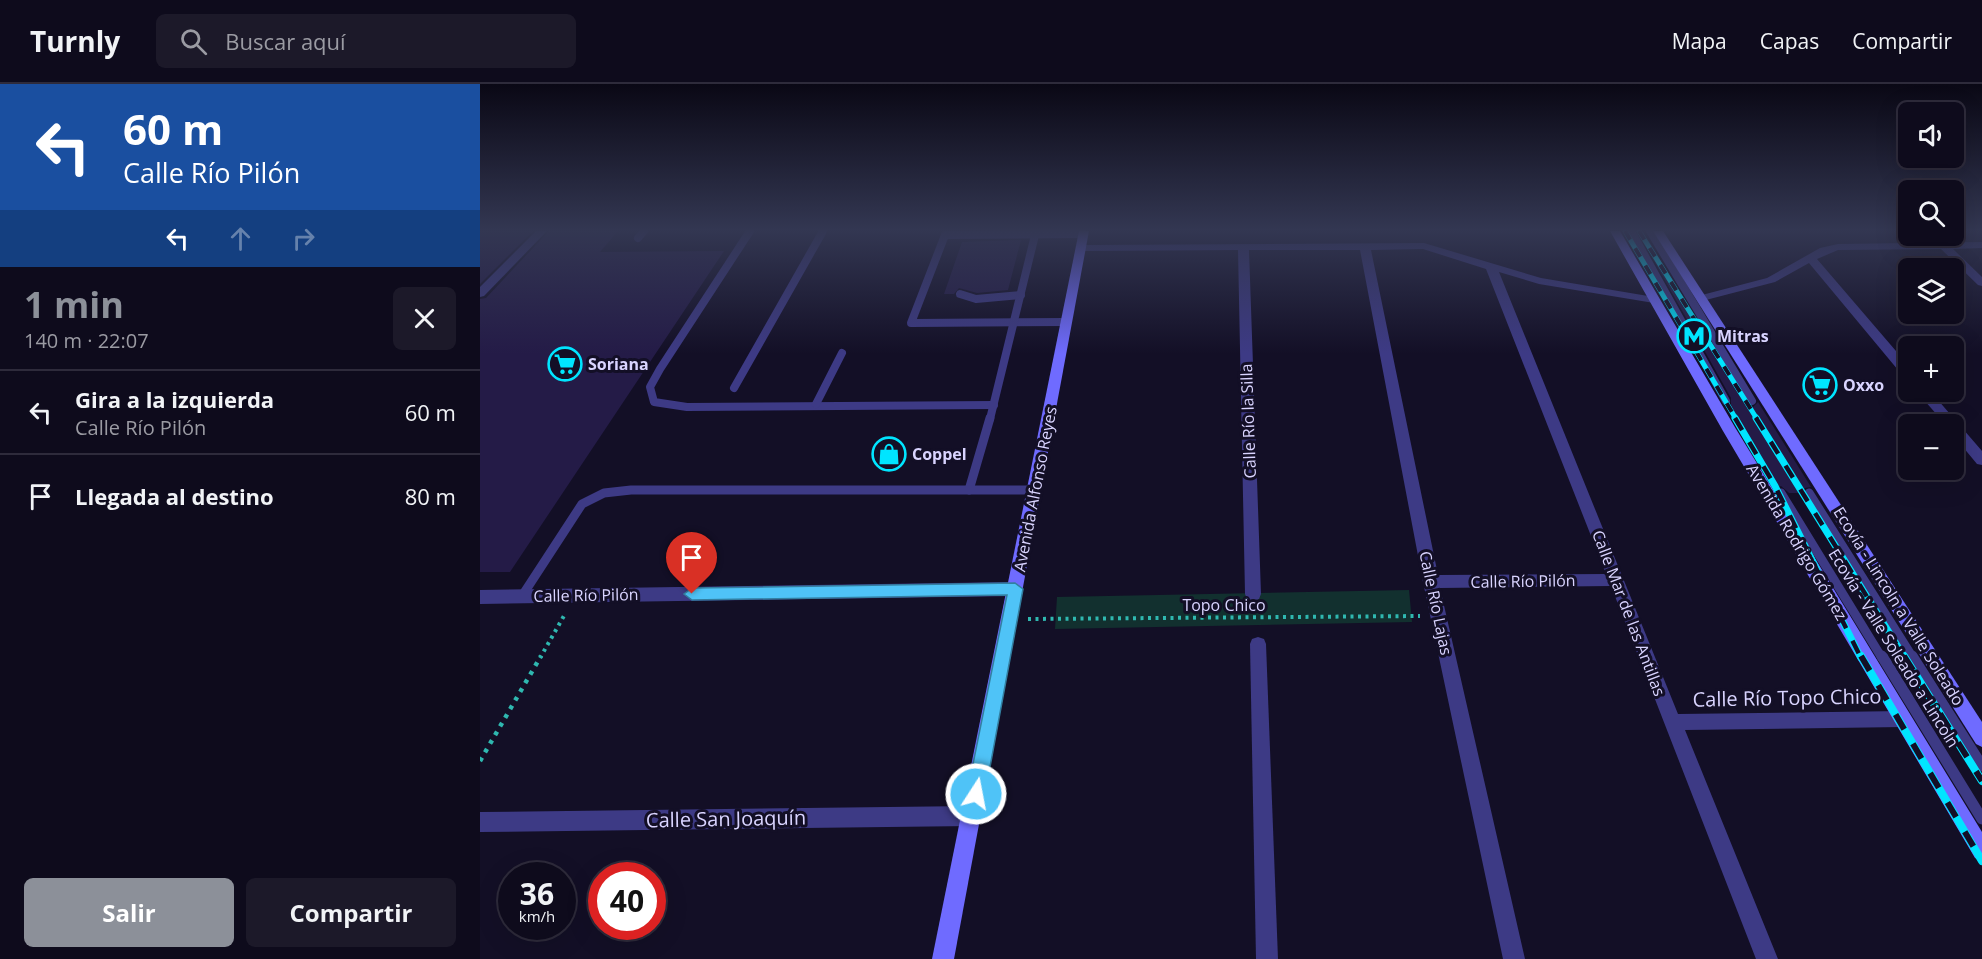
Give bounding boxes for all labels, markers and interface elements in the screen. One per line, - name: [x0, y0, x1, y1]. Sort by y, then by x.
- search box: [156, 14, 576, 68]
- text: Turnly: [30, 22, 120, 60]
- icon: search: [177, 25, 210, 58]
- text: Buscar aquí: [225, 26, 346, 56]
- text: Mapa: [1672, 27, 1727, 55]
- text: Capas: [1760, 27, 1819, 55]
- text: Compartir: [1852, 27, 1952, 55]
- text: 60 m: [123, 100, 223, 157]
- map controls: [1898, 102, 1964, 480]
- button: sound: [1898, 102, 1964, 168]
- icon: left: [24, 108, 102, 186]
- text: Calle Río Pilón: [123, 154, 300, 191]
- button: search: [1898, 180, 1964, 246]
- icon: left: [161, 222, 194, 255]
- icon: ahead: [224, 222, 257, 255]
- icon: right: [287, 222, 320, 255]
- button: layers: [1898, 258, 1964, 324]
- text: 1 min: [24, 280, 124, 329]
- button: close: [393, 287, 456, 350]
- metro station icon: Mitras: [1676, 318, 1712, 354]
- place label: Mitras: [1717, 325, 1769, 347]
- text: 140 m · 22:07: [24, 327, 149, 354]
- button: +: [1898, 336, 1964, 402]
- supermarket icon: Soriana: [547, 346, 583, 382]
- place label: Soriana: [588, 353, 649, 375]
- street label: Calle Río la Silla: [1235, 363, 1261, 479]
- supermarket icon: Oxxo: [1802, 367, 1838, 403]
- place label: Oxxo: [1843, 374, 1884, 396]
- text: Gira a la izquierda: [75, 384, 274, 414]
- icon: left: [24, 396, 57, 429]
- text: 60 m: [405, 397, 456, 427]
- street label: Avenida Alfonso Reyes: [1008, 405, 1062, 573]
- text: Calle Río Pilón: [75, 414, 206, 441]
- button: −: [1898, 414, 1964, 480]
- shop icon: Coppel: [871, 436, 907, 472]
- place label: Coppel: [912, 443, 967, 465]
- street label: Avenida Rodrigo Gómez: [1742, 460, 1852, 624]
- icon: arrive: [24, 480, 57, 513]
- text: Llegada al destino: [75, 481, 274, 511]
- text: 80 m: [405, 481, 456, 511]
- street label: Ecovía - Lincoln a Valle Soleado: [1829, 502, 1969, 710]
- street label: Calle Mar de las Antillas: [1587, 527, 1671, 699]
- pin: [666, 532, 717, 594]
- icon: arrive: [675, 541, 708, 574]
- street label: Ecovía - Valle Soleado a Lincoln: [1824, 544, 1964, 752]
- street label: Calle Río Lajas: [1414, 549, 1458, 657]
- street label: Calle Río Pilón: [1470, 569, 1576, 593]
- street label: Calle Río Pilón: [533, 583, 639, 607]
- street label: Topo Chico: [1182, 594, 1266, 616]
- street label: Calle Río Topo Chico: [1692, 682, 1882, 713]
- position arrow: [944, 762, 1008, 826]
- street label: Calle San Joaquín: [646, 804, 806, 833]
- speed limit sign: 40: [588, 862, 666, 940]
- text: 36: [520, 873, 554, 914]
- button: Salir: [24, 878, 234, 947]
- button: Compartir: [246, 878, 456, 947]
- text: km/h: [519, 906, 555, 926]

